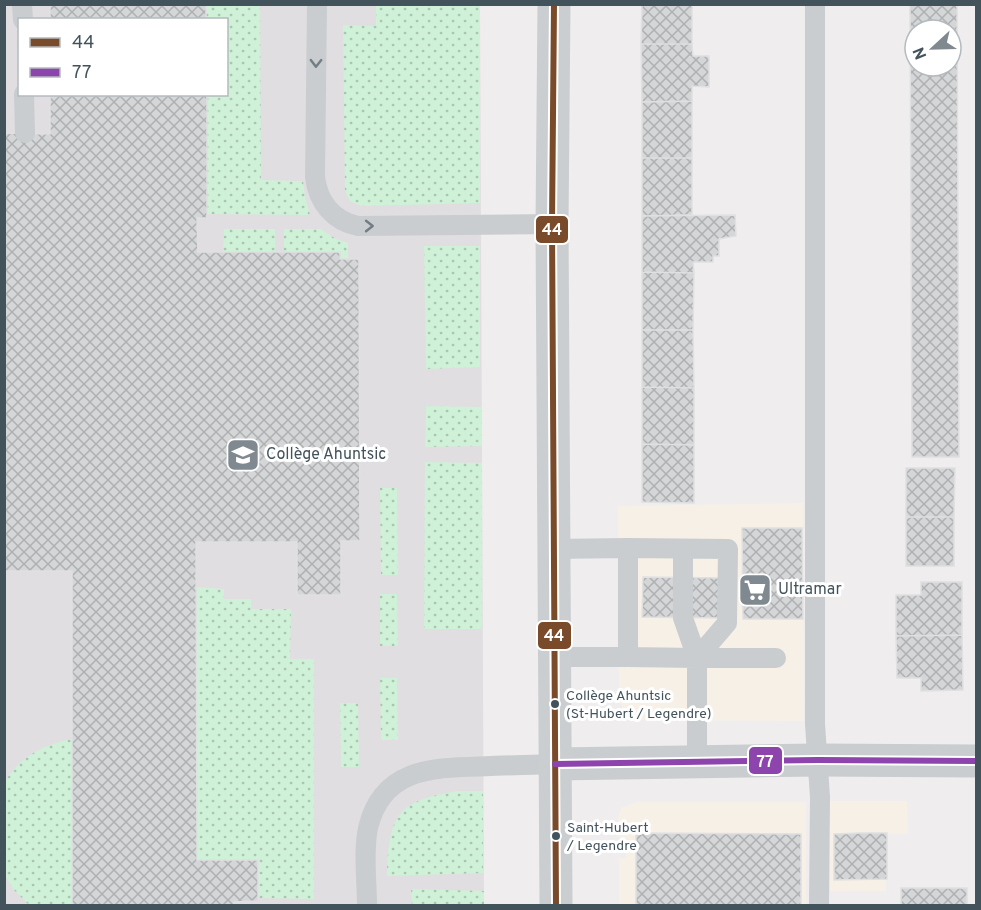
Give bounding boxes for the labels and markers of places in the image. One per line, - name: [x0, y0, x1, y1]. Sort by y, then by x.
- school or university icon: Collège Ahuntsic: [225, 437, 261, 473]
- place label: Collège Ahuntsic: [266, 445, 386, 465]
- supermarket icon: Ultramar: [737, 572, 773, 608]
- place label: Ultramar: [778, 580, 842, 600]
- place label: Collège Ahuntsic (St-Hubert / Legendre): [566, 688, 711, 723]
- marker: Collège Ahuntsic (St-Hubert / Legendre): [549, 698, 561, 710]
- place label: Saint-Hubert / Legendre: [566, 820, 648, 855]
- marker: Saint-Hubert / Legendre: [550, 830, 562, 842]

